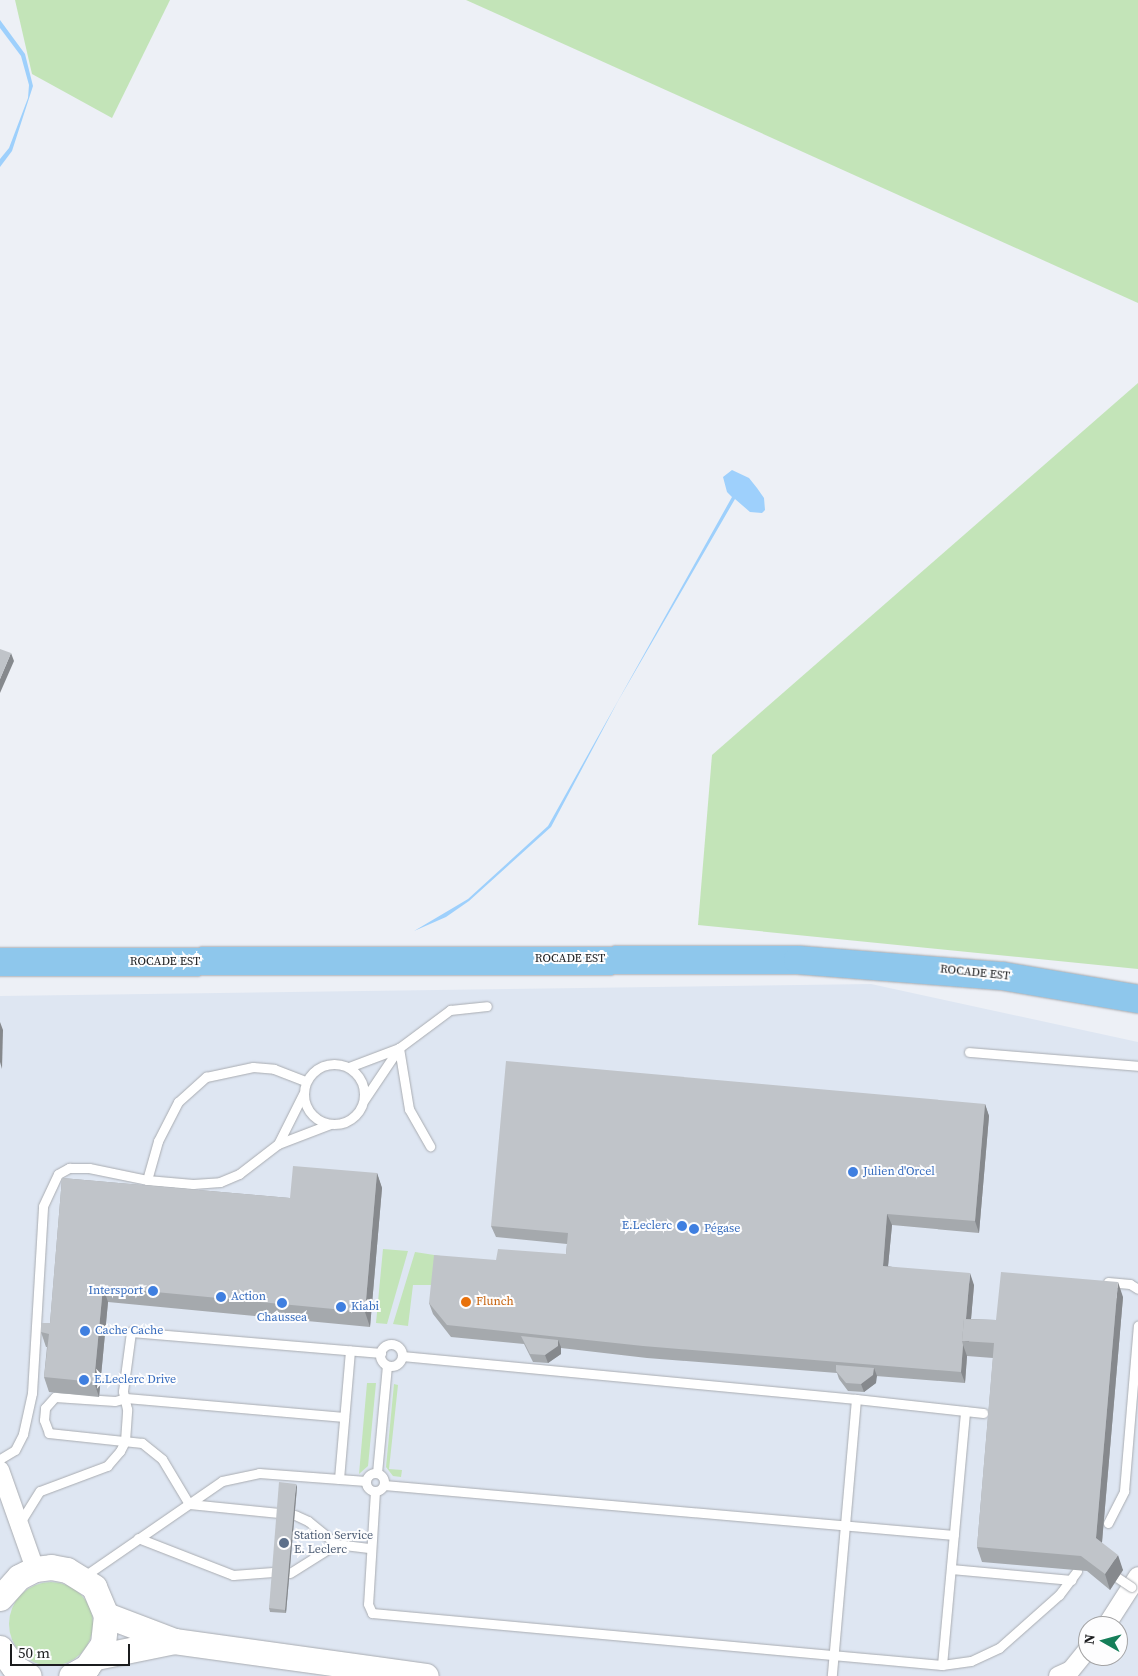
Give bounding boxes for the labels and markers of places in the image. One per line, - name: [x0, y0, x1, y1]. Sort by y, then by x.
- place label: Julien d'Orcel: [863, 1165, 935, 1179]
- marker: Julien d'Orcel: [847, 1166, 859, 1178]
- place label: E.Leclerc: [622, 1219, 672, 1233]
- marker: E.Leclerc: [676, 1220, 688, 1232]
- place label: Pégase: [704, 1222, 740, 1236]
- marker: Pégase: [688, 1223, 700, 1235]
- place label: Intersport: [88, 1284, 143, 1298]
- marker: Intersport: [147, 1285, 159, 1297]
- place label: Action: [231, 1290, 266, 1304]
- marker: Action: [215, 1291, 227, 1303]
- place label: Flunch: [476, 1295, 514, 1309]
- marker: Flunch: [460, 1296, 472, 1308]
- marker: Chaussea: [276, 1297, 288, 1309]
- place label: Kiabi: [351, 1300, 379, 1314]
- marker: Kiabi: [335, 1301, 347, 1313]
- place label: Chaussea: [257, 1311, 307, 1325]
- place label: Cache Cache: [95, 1324, 163, 1338]
- marker: Cache Cache: [79, 1325, 91, 1337]
- place label: E.Leclerc Drive: [94, 1373, 176, 1387]
- marker: E.Leclerc Drive: [78, 1374, 90, 1386]
- place label: Station Service E. Leclerc: [294, 1529, 373, 1557]
- marker: Station Service E. Leclerc: [278, 1537, 290, 1549]

